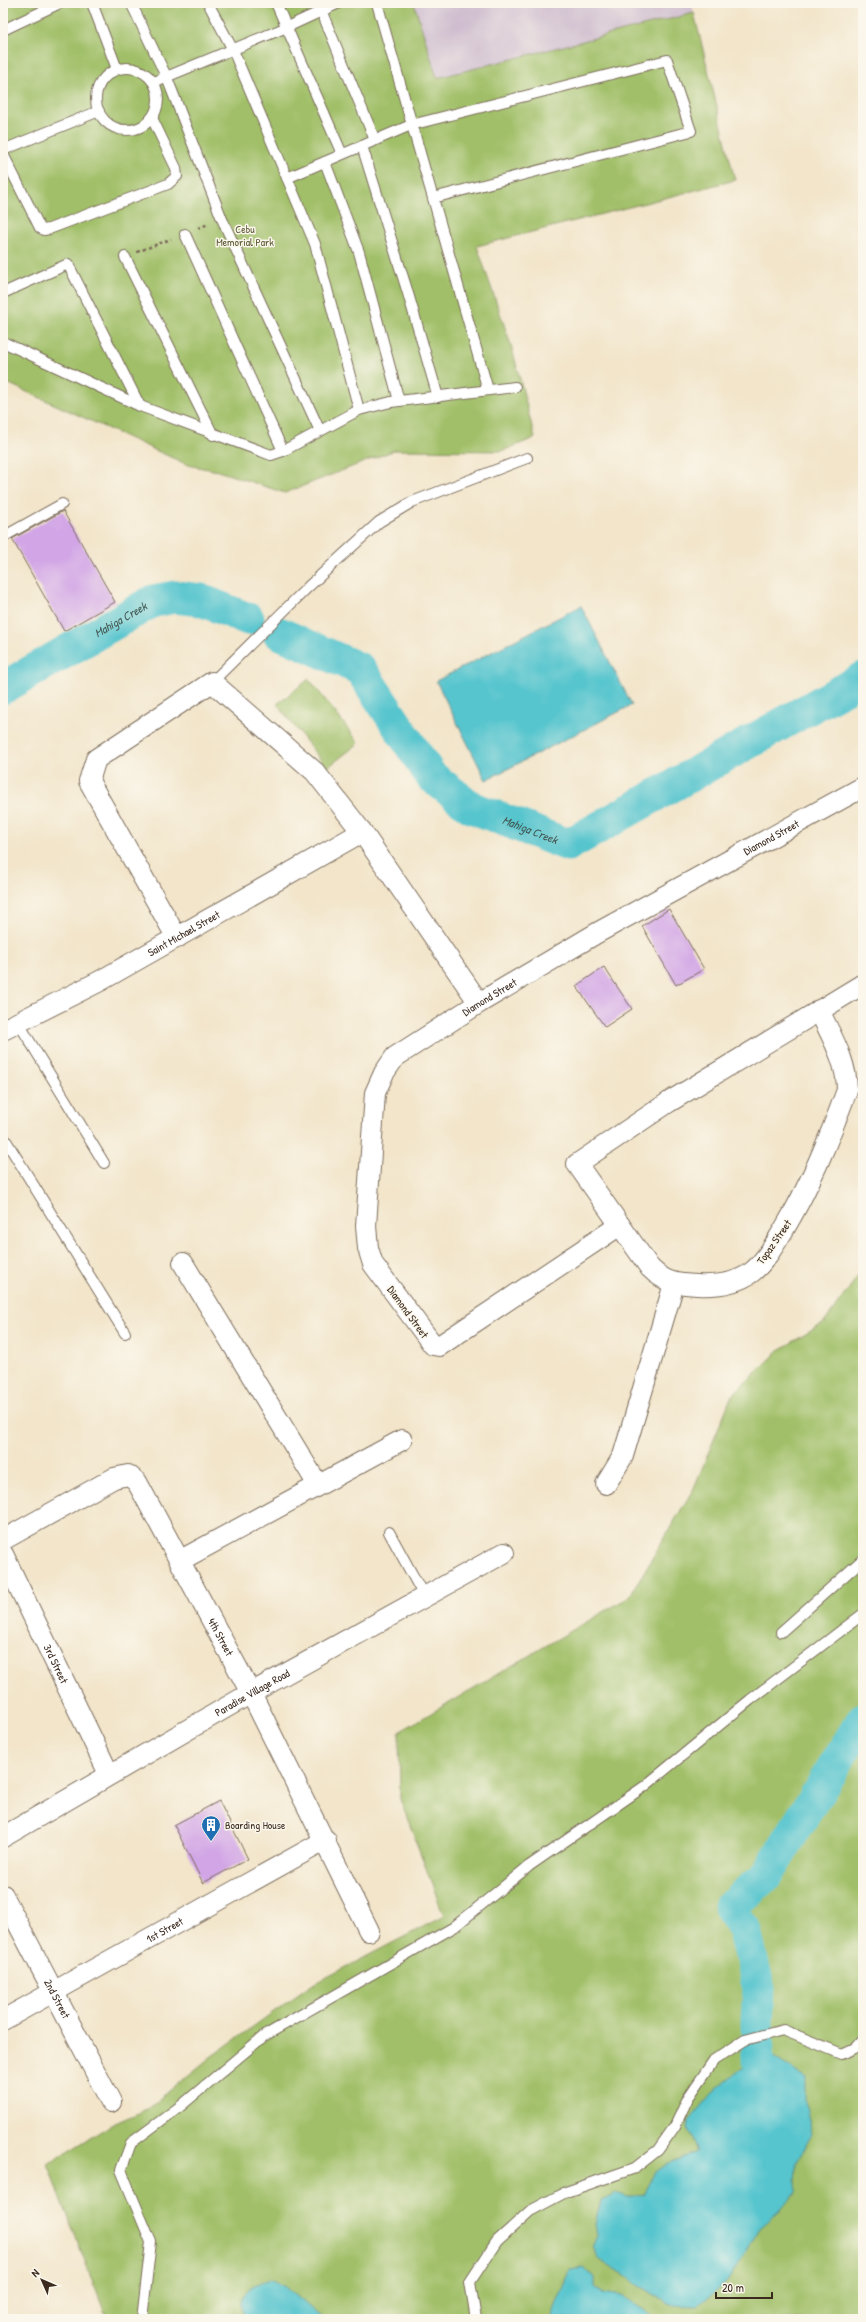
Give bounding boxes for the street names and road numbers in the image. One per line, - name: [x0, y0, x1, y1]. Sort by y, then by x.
- street label: Diamond Street: [741, 816, 802, 858]
- street label: Saint Michael Street: [145, 907, 223, 959]
- street label: Diamond Street: [459, 975, 520, 1019]
- street label: Topaz Street: [754, 1217, 795, 1267]
- street label: Diamond Street: [384, 1283, 432, 1341]
- street label: 4th Street: [205, 1616, 237, 1658]
- street label: 3rd Street: [41, 1642, 71, 1686]
- street label: Paradise Village Road: [212, 1666, 293, 1719]
- street label: 1st Street: [144, 1914, 186, 1946]
- street label: 2nd Street: [41, 1977, 73, 2021]

